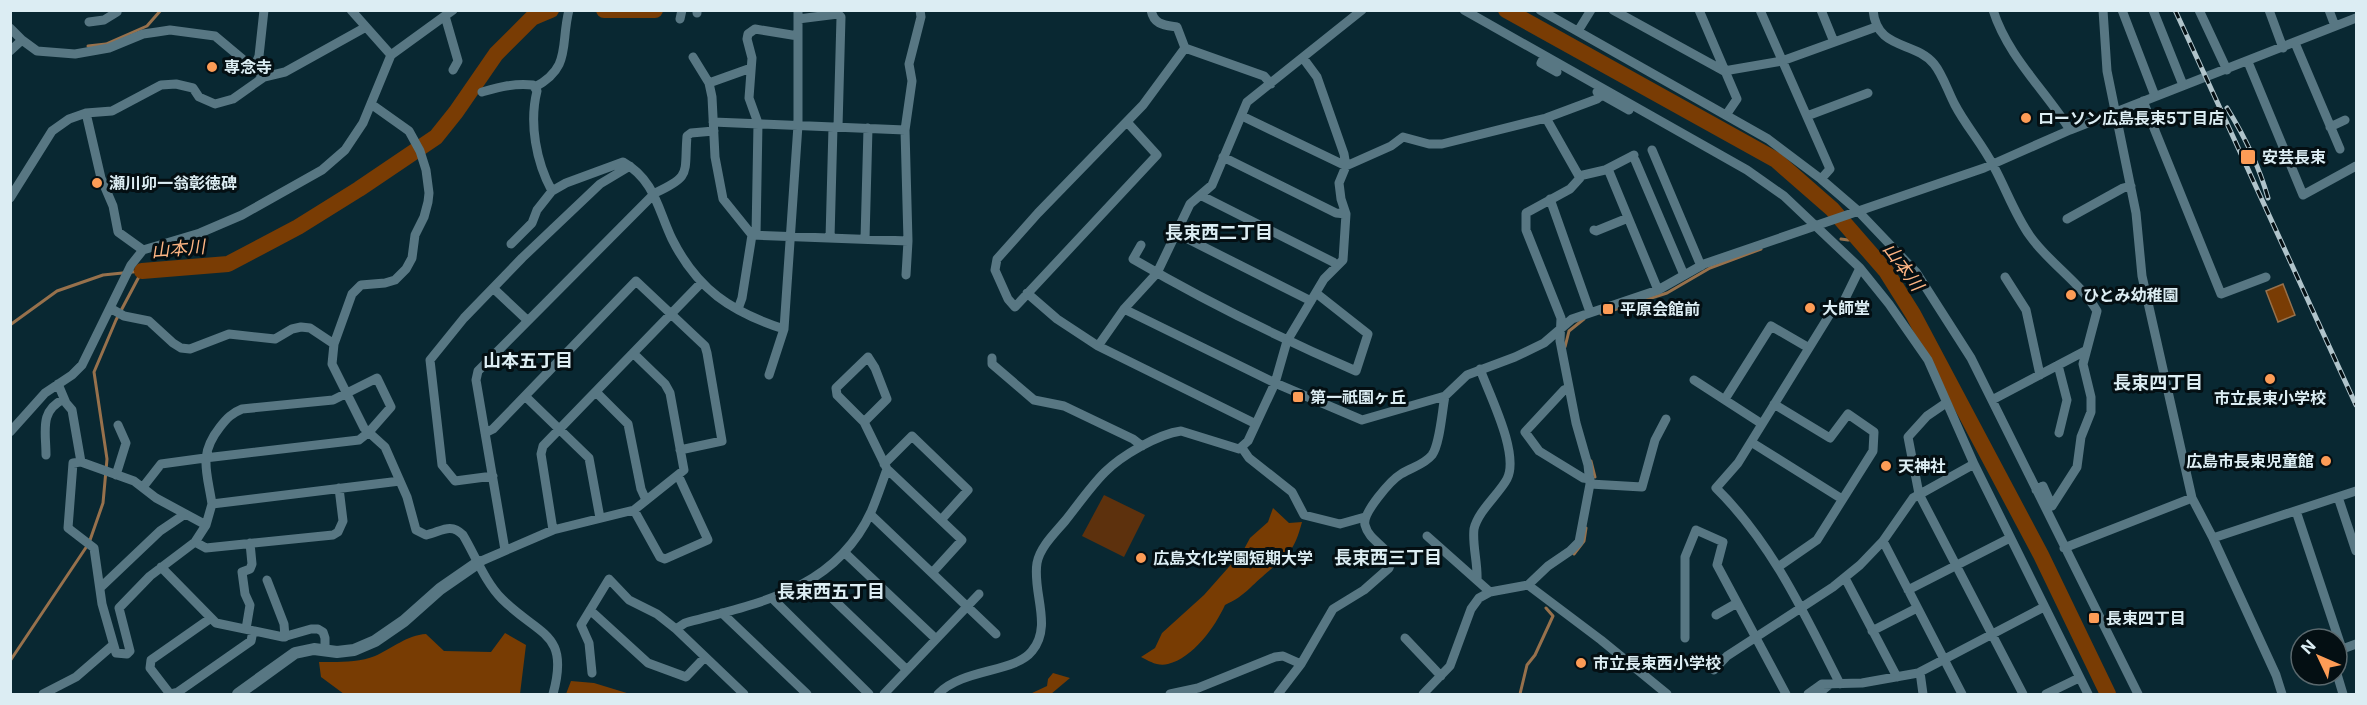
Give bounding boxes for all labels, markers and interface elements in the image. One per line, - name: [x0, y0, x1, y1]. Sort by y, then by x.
- place label: 専念寺: [224, 57, 272, 77]
- marker: 専念寺: [205, 60, 219, 74]
- place label: ローソン広島長束5丁目店: [2038, 108, 2224, 128]
- marker: ローソン広島長束5丁目店: [2019, 111, 2033, 125]
- place label: 安芸長束: [2262, 147, 2326, 167]
- marker: 安芸長束: [2239, 148, 2257, 166]
- place label: 瀬川卯一翁彰徳碑: [109, 173, 237, 193]
- marker: 瀬川卯一翁彰徳碑: [90, 176, 104, 190]
- district label: 長束西二丁目: [1165, 222, 1273, 243]
- water label: 山本川: [150, 236, 208, 261]
- water label: 山本川: [1879, 239, 1929, 296]
- place label: ひとみ幼稚園: [2083, 285, 2179, 305]
- marker: ひとみ幼稚園: [2064, 288, 2078, 302]
- place label: 大師堂: [1822, 298, 1870, 318]
- place label: 平原会館前: [1620, 299, 1700, 319]
- marker: 大師堂: [1803, 301, 1817, 315]
- marker: 平原会館前: [1601, 302, 1615, 316]
- district label: 山本五丁目: [483, 350, 573, 371]
- district label: 長束四丁目: [2113, 372, 2203, 393]
- marker: 市立長束小学校: [2263, 372, 2277, 386]
- place label: 第一祇園ヶ丘: [1310, 387, 1406, 407]
- place label: 市立長束小学校: [2214, 388, 2326, 408]
- marker: 第一祇園ヶ丘: [1291, 390, 1305, 404]
- place label: 広島市長束児童館: [2186, 451, 2314, 471]
- marker: 広島市長束児童館: [2319, 454, 2333, 468]
- place label: 天神社: [1898, 456, 1946, 476]
- marker: 天神社: [1879, 459, 1893, 473]
- district label: 長束西三丁目: [1334, 547, 1442, 568]
- place label: 広島文化学園短期大学: [1153, 548, 1313, 568]
- marker: 広島文化学園短期大学: [1134, 551, 1148, 565]
- district label: 長束西五丁目: [777, 581, 885, 602]
- place label: 長束四丁目: [2106, 608, 2186, 628]
- marker: 長束四丁目: [2087, 611, 2101, 625]
- north arrow: [2289, 627, 2349, 687]
- text: N: [2297, 635, 2320, 658]
- place label: 市立長束西小学校: [1593, 653, 1721, 673]
- marker: 市立長束西小学校: [1574, 656, 1588, 670]

